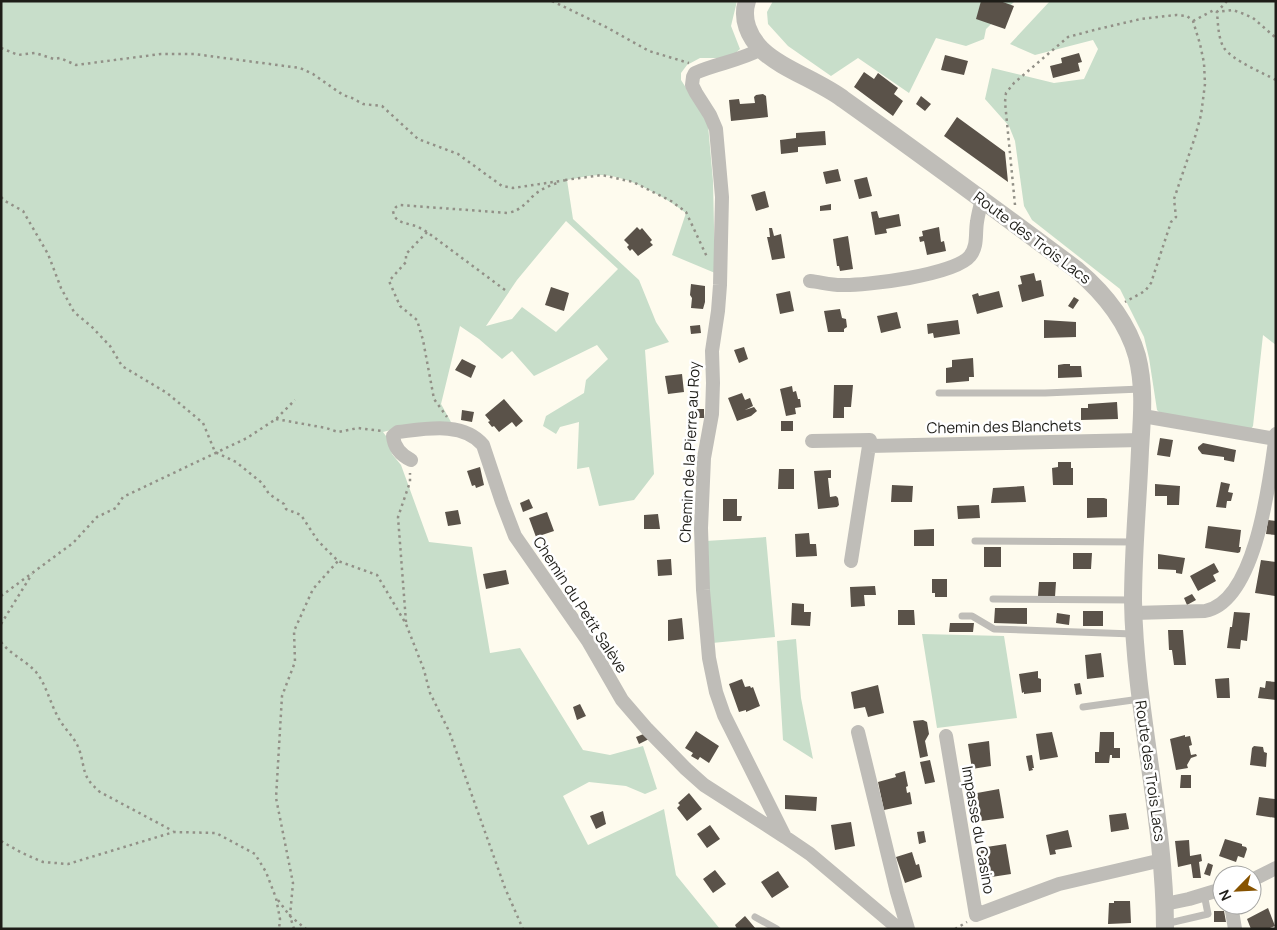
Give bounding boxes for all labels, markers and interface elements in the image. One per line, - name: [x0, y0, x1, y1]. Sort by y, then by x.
- street label: Route des Trois Lacs: [969, 186, 1095, 289]
- street label: Chemin de la Pierre au Roy: [674, 361, 705, 543]
- street label: Chemin des Blanchets: [927, 415, 1082, 438]
- street label: Chemin du Petit Salève: [528, 532, 633, 677]
- street label: Route des Trois Lacs: [1130, 699, 1171, 843]
- street label: Impasse du Casino: [957, 764, 1000, 896]
- north arrow: [1212, 865, 1262, 915]
- text: N: [1214, 887, 1235, 904]

